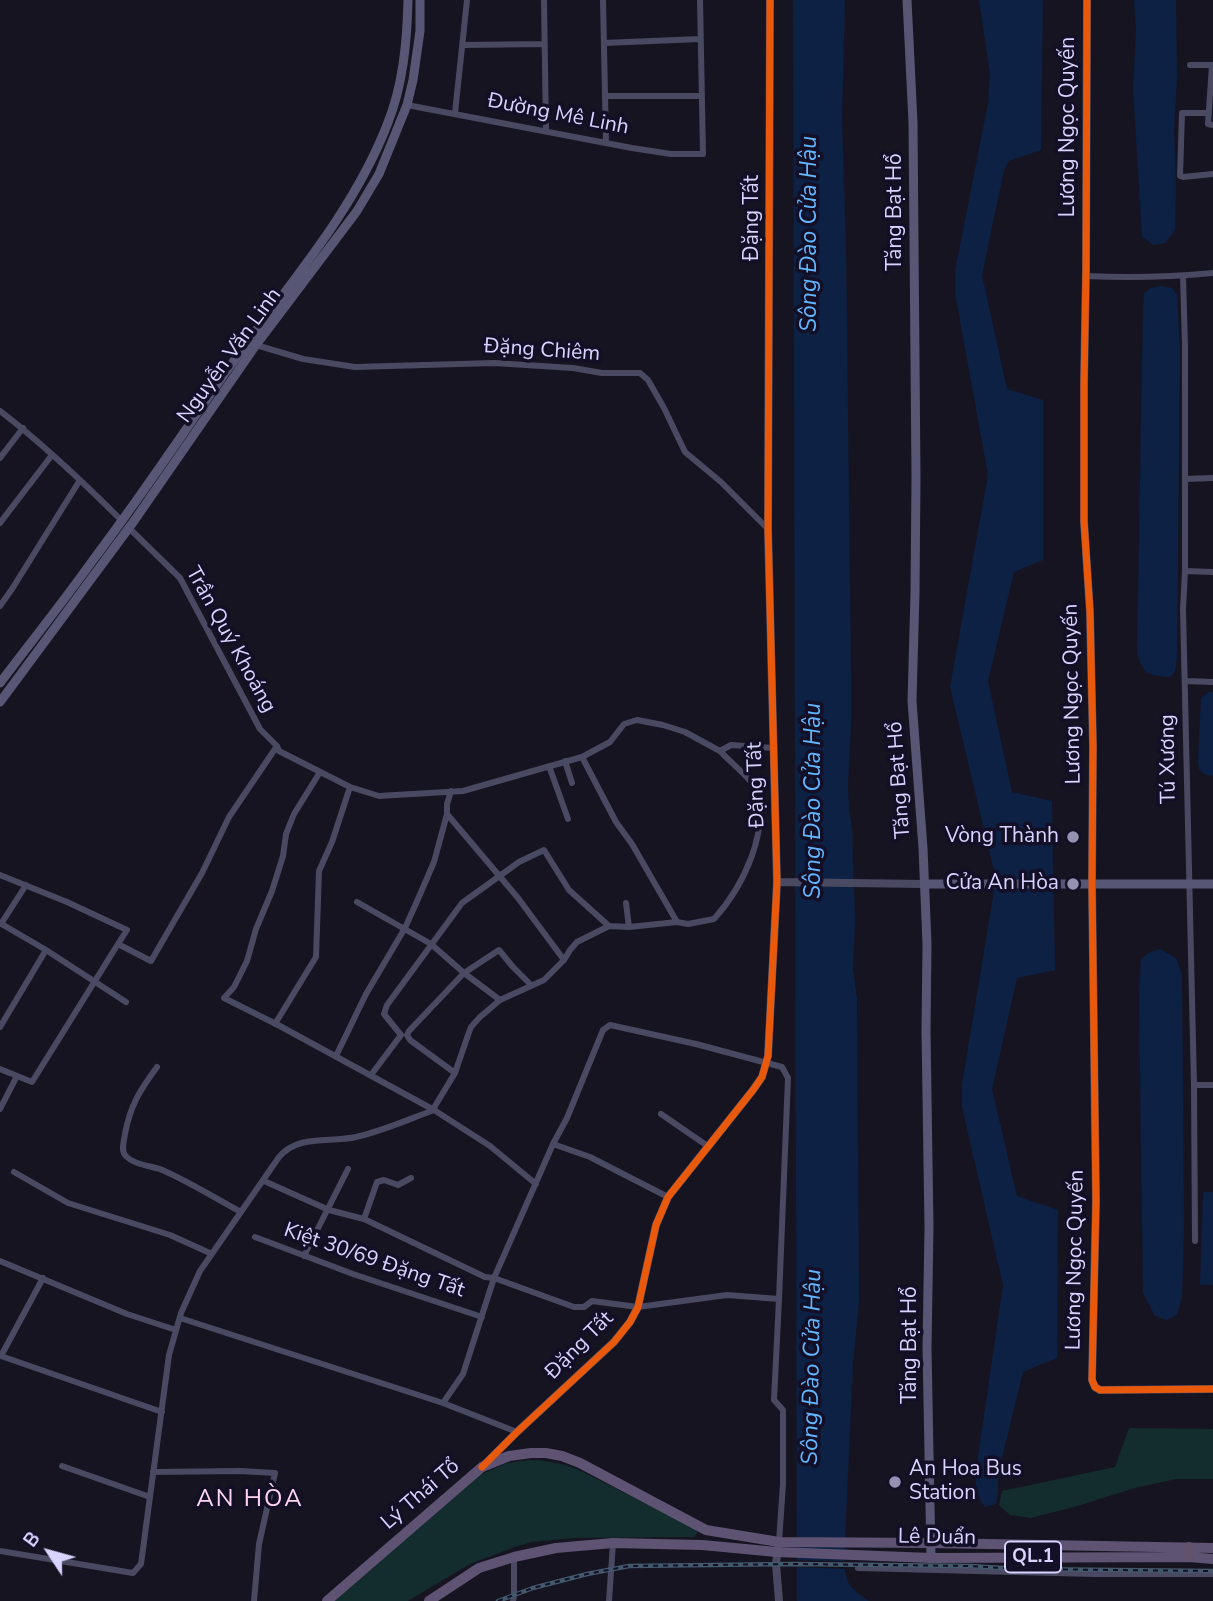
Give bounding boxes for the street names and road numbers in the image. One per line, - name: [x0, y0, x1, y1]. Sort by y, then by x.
- street label: Lương Ngọc Quyến: [1056, 37, 1082, 217]
- street label: Đường Mê Linh: [485, 89, 631, 141]
- street label: Tăng Bạt Hổ: [883, 153, 909, 271]
- street label: Đặng Tất: [740, 175, 766, 261]
- street label: Nguyễn Văn Linh: [173, 284, 287, 428]
- street label: Đặng Chiêm: [483, 334, 601, 368]
- street label: Trần Quý Khoáng: [179, 563, 281, 717]
- street label: Lương Ngọc Quyến: [1059, 604, 1087, 784]
- street label: Tú Xương: [1156, 714, 1182, 804]
- street label: Tăng Bạt Hổ: [883, 721, 917, 839]
- street label: Đặng Tất: [743, 742, 771, 828]
- street label: Lương Ngọc Quyến: [1062, 1170, 1090, 1350]
- street label: Kiệt 30/69 Đặng Tất: [280, 1218, 468, 1304]
- street label: Tăng Bạt Hổ: [898, 1286, 924, 1404]
- street label: Đặng Tất: [541, 1307, 619, 1385]
- street label: Lý Thái Tổ: [377, 1454, 465, 1536]
- street label: Lê Duẩn: [898, 1525, 976, 1551]
- road number: QL.1: [1005, 1541, 1061, 1572]

